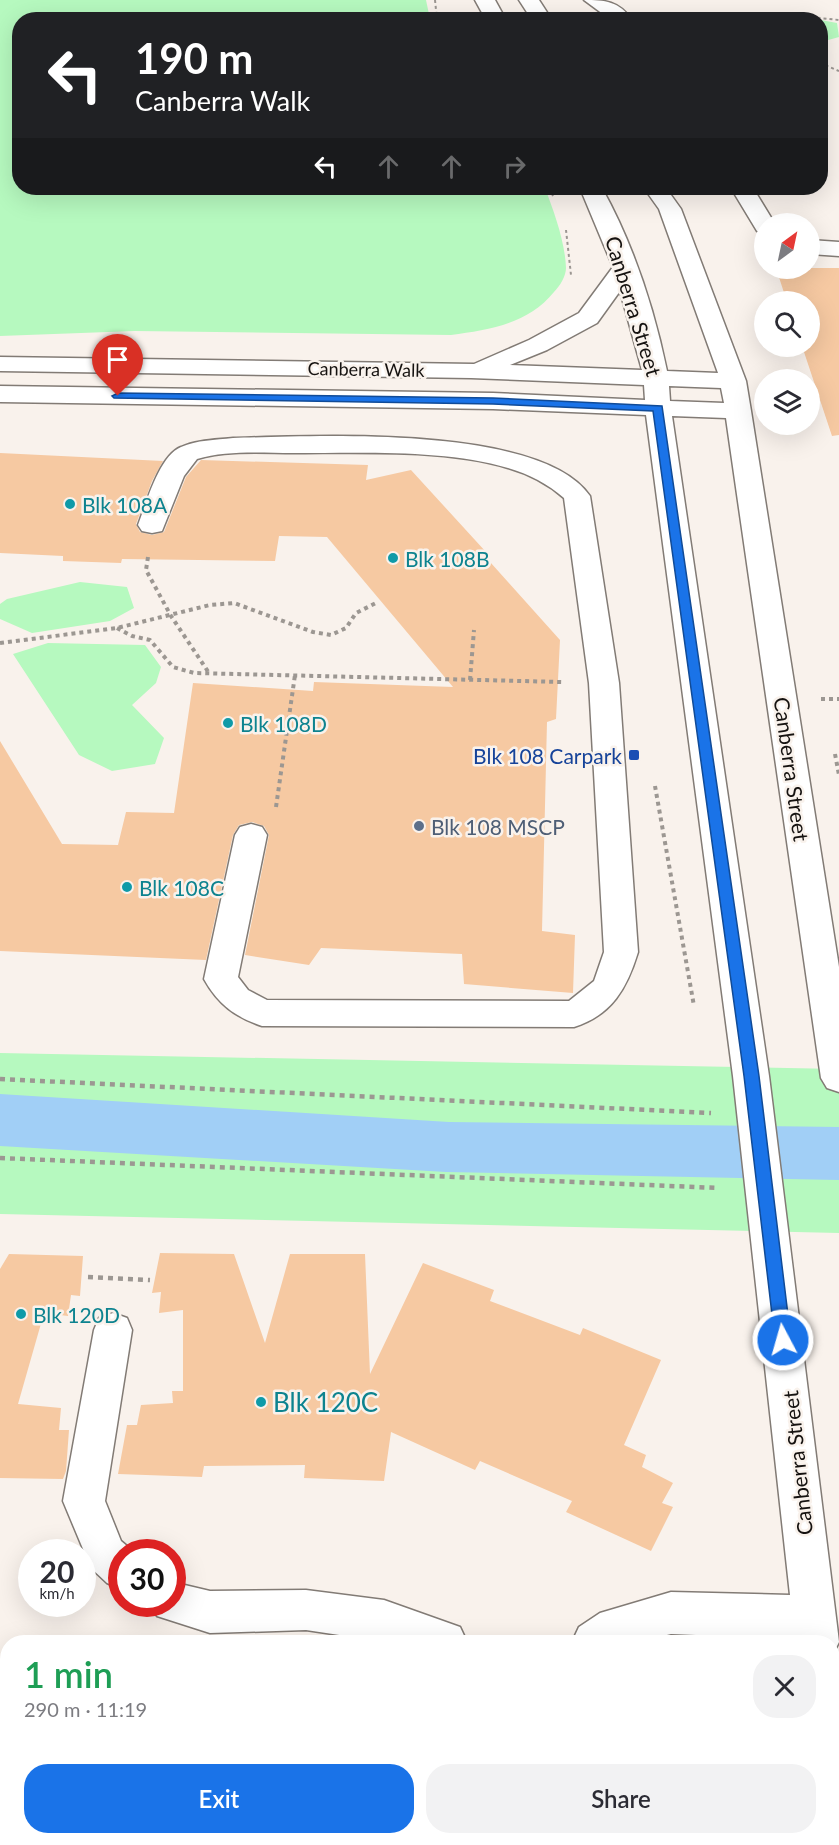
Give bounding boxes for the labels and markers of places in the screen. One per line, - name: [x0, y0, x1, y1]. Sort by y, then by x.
- pin: [92, 334, 143, 396]
- place label: Blk 108A: [82, 492, 168, 517]
- marker: Blk 108A: [63, 497, 77, 511]
- place label: Blk 108B: [405, 546, 489, 571]
- marker: Blk 108B: [386, 551, 400, 565]
- place label: Blk 108D: [240, 711, 327, 736]
- marker: Blk 108D: [221, 716, 235, 730]
- place label: Blk 108 Carpark: [473, 743, 622, 768]
- marker: Blk 108 Carpark: [627, 748, 641, 762]
- place label: Blk 108 MSCP: [431, 814, 565, 839]
- marker: Blk 108 MSCP: [412, 819, 426, 833]
- place label: Blk 108C: [139, 875, 224, 900]
- marker: Blk 108C: [120, 880, 134, 894]
- place label: Blk 120D: [33, 1302, 120, 1327]
- marker: Blk 120D: [14, 1307, 28, 1321]
- place label: Blk 120C: [273, 1386, 378, 1418]
- marker: Blk 120C: [254, 1395, 268, 1409]

